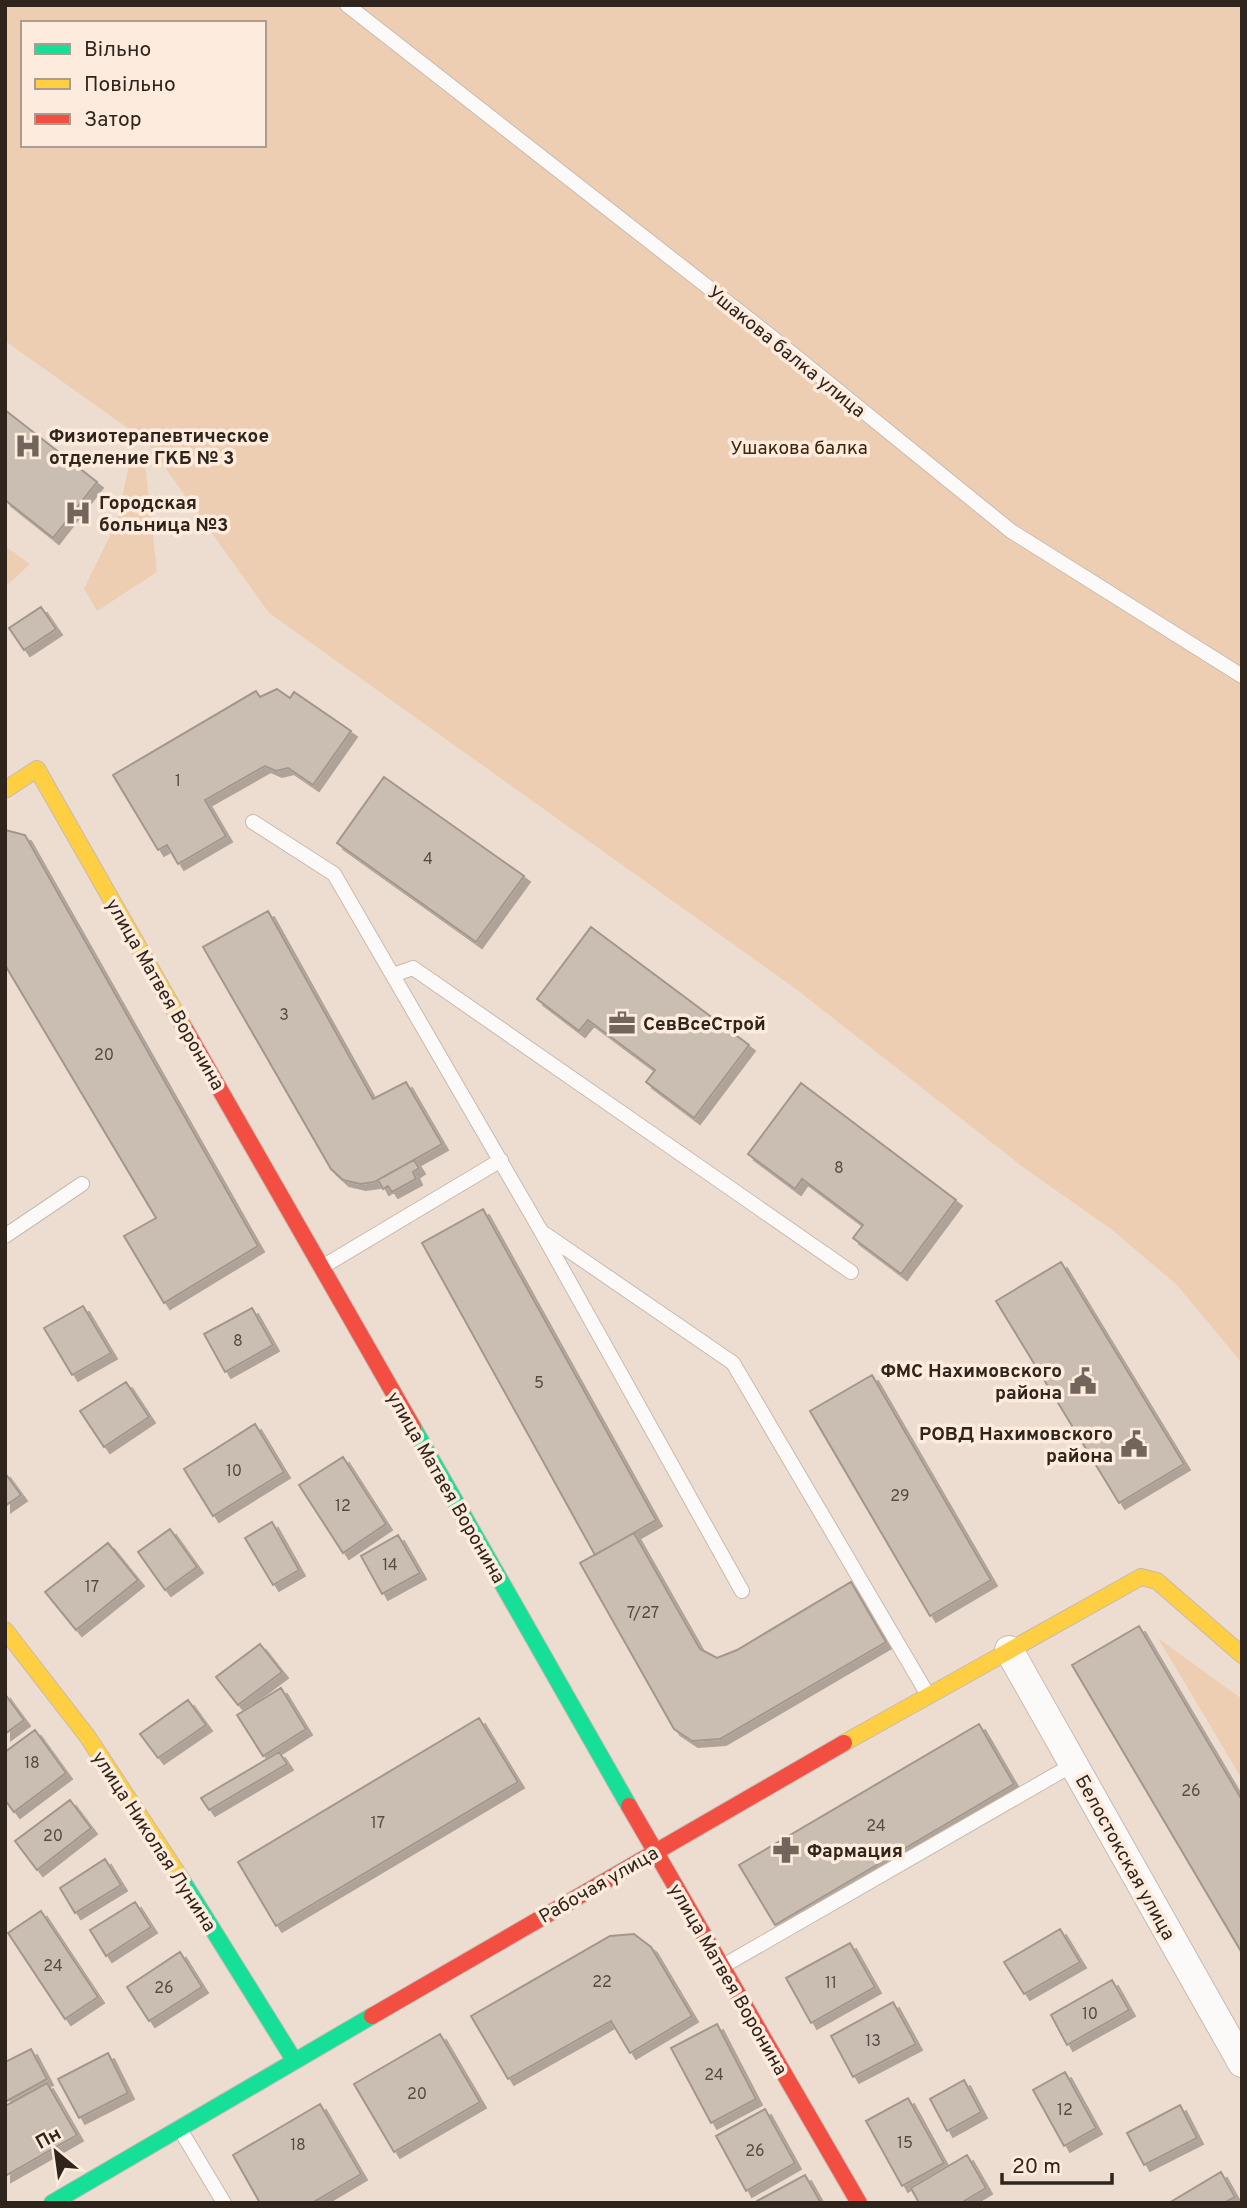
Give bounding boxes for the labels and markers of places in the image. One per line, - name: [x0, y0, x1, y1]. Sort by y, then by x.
- place label: Физиотерапевтическое отделение ГКБ № 3: [49, 425, 269, 471]
- hospital icon: Физиотерапевтическое отделение ГКБ № 3: [13, 431, 43, 461]
- place label: Городская больница №3: [99, 492, 229, 538]
- hospital icon: Городская больница №3: [63, 498, 93, 528]
- office icon: СевВсеСтрой: [607, 1008, 637, 1038]
- place label: СевВсеСтрой: [643, 1013, 766, 1037]
- place label: ФМС Нахимовского района: [881, 1360, 1062, 1406]
- public building icon: ФМС Нахимовского района: [1068, 1366, 1098, 1396]
- place label: РОВД Нахимовского района: [919, 1423, 1113, 1469]
- public building icon: РОВД Нахимовского района: [1119, 1429, 1149, 1459]
- pharmacy icon: Фармация: [771, 1835, 801, 1865]
- place label: Фармация: [807, 1840, 903, 1864]

